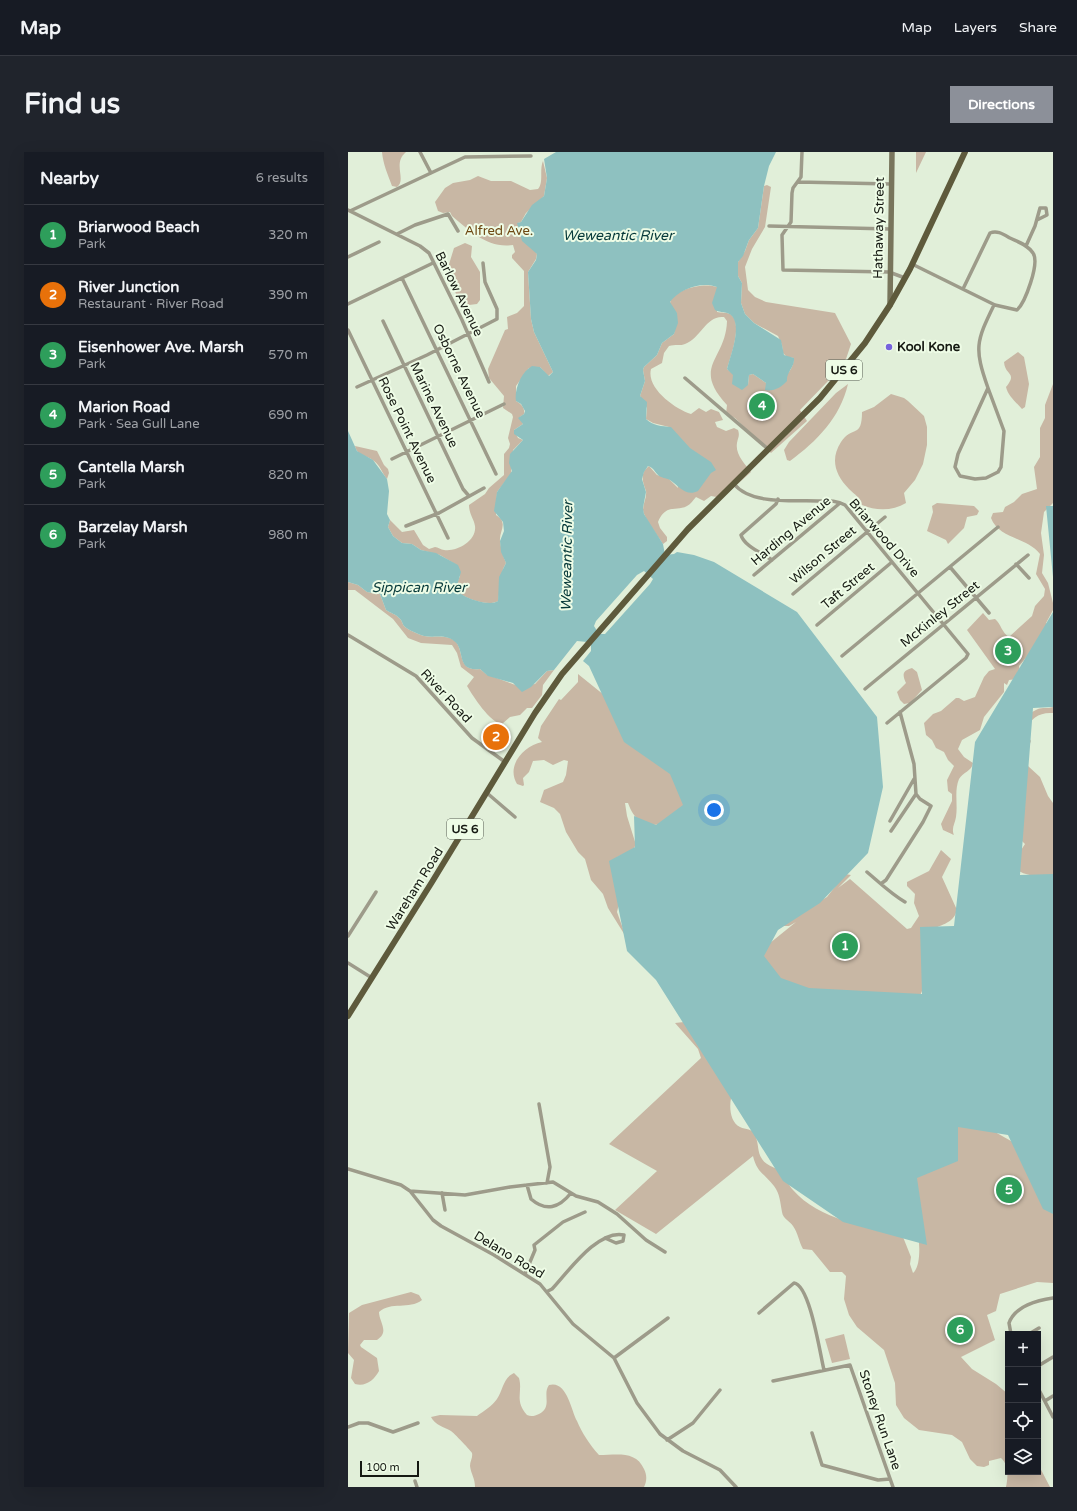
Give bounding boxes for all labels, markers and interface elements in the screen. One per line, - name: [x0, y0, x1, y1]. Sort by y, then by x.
- text: Map: [20, 17, 61, 39]
- text: Map: [902, 19, 932, 36]
- text: Layers: [954, 19, 997, 36]
- text: Share: [1019, 19, 1057, 36]
- button: Directions: [950, 86, 1053, 123]
- text: Find us: [24, 87, 120, 121]
- text: Nearby: [40, 168, 99, 189]
- text: 6 results: [256, 170, 308, 186]
- street label: Hathaway Street: [870, 177, 888, 279]
- text: Briarwood Beach: [78, 218, 200, 236]
- park label: Alfred Ave.: [465, 223, 533, 239]
- text: 1: [49, 227, 57, 243]
- text: 320 m: [268, 227, 308, 243]
- water label: Weweantic River: [563, 227, 675, 244]
- text: Park: [78, 236, 106, 252]
- street label: Barlow Avenue: [432, 249, 486, 339]
- text: River Junction: [78, 278, 179, 296]
- text: 2: [49, 287, 57, 303]
- text: 390 m: [268, 287, 308, 303]
- text: Restaurant · River Road: [78, 296, 224, 312]
- street label: Osborne Avenue: [429, 321, 489, 421]
- text: Eisenhower Ave. Marsh: [78, 338, 244, 356]
- place label: Kool Kone: [897, 339, 961, 355]
- marker: Kool Kone: [884, 342, 894, 352]
- text: 3: [49, 347, 57, 363]
- text: 570 m: [268, 347, 308, 363]
- text: Park: [78, 356, 106, 372]
- street label: Marine Avenue: [406, 360, 462, 450]
- road number: US 6: [826, 360, 862, 380]
- street label: Rose Point Avenue: [374, 374, 440, 486]
- pin: 4: [749, 391, 775, 421]
- text: Marion Road: [78, 398, 170, 416]
- text: 4: [49, 407, 57, 423]
- text: 690 m: [268, 407, 308, 423]
- text: Park · Sea Gull Lane: [78, 416, 200, 432]
- text: Cantella Marsh: [78, 458, 185, 476]
- text: 5: [49, 467, 57, 483]
- text: 820 m: [268, 467, 308, 483]
- text: Park: [78, 476, 106, 492]
- street label: Harding Avenue: [748, 493, 834, 569]
- street label: Briarwood Drive: [845, 495, 923, 581]
- water label: Weweantic River: [558, 499, 576, 611]
- text: Barzelay Marsh: [78, 518, 188, 536]
- street label: Wilson Street: [786, 522, 860, 588]
- text: 6: [49, 527, 57, 543]
- text: 980 m: [268, 527, 308, 543]
- text: Park: [78, 536, 106, 552]
- street label: Taft Street: [818, 559, 878, 613]
- street label: McKinley Street: [897, 577, 983, 651]
- water label: Sippican River: [372, 579, 468, 596]
- pin: 3: [995, 636, 1021, 666]
- street label: River Road: [417, 666, 475, 726]
- pin: 2: [483, 722, 509, 752]
- your location: [704, 800, 724, 820]
- road number: US 6: [447, 819, 483, 839]
- street label: Wareham Road: [383, 844, 447, 934]
- pin: 1: [832, 931, 858, 961]
- pin: 5: [996, 1175, 1022, 1205]
- street label: Delano Road: [471, 1228, 547, 1282]
- pin: 6: [947, 1315, 973, 1345]
- map controls: [1005, 1331, 1041, 1475]
- button: +: [1005, 1331, 1041, 1367]
- button: −: [1005, 1367, 1041, 1403]
- street label: Stoney Run Lane: [855, 1368, 905, 1472]
- button: locate: [1005, 1403, 1041, 1439]
- button: layers: [1005, 1439, 1041, 1475]
- scale bar: [360, 1459, 419, 1478]
- text: 100 m: [366, 1461, 400, 1474]

